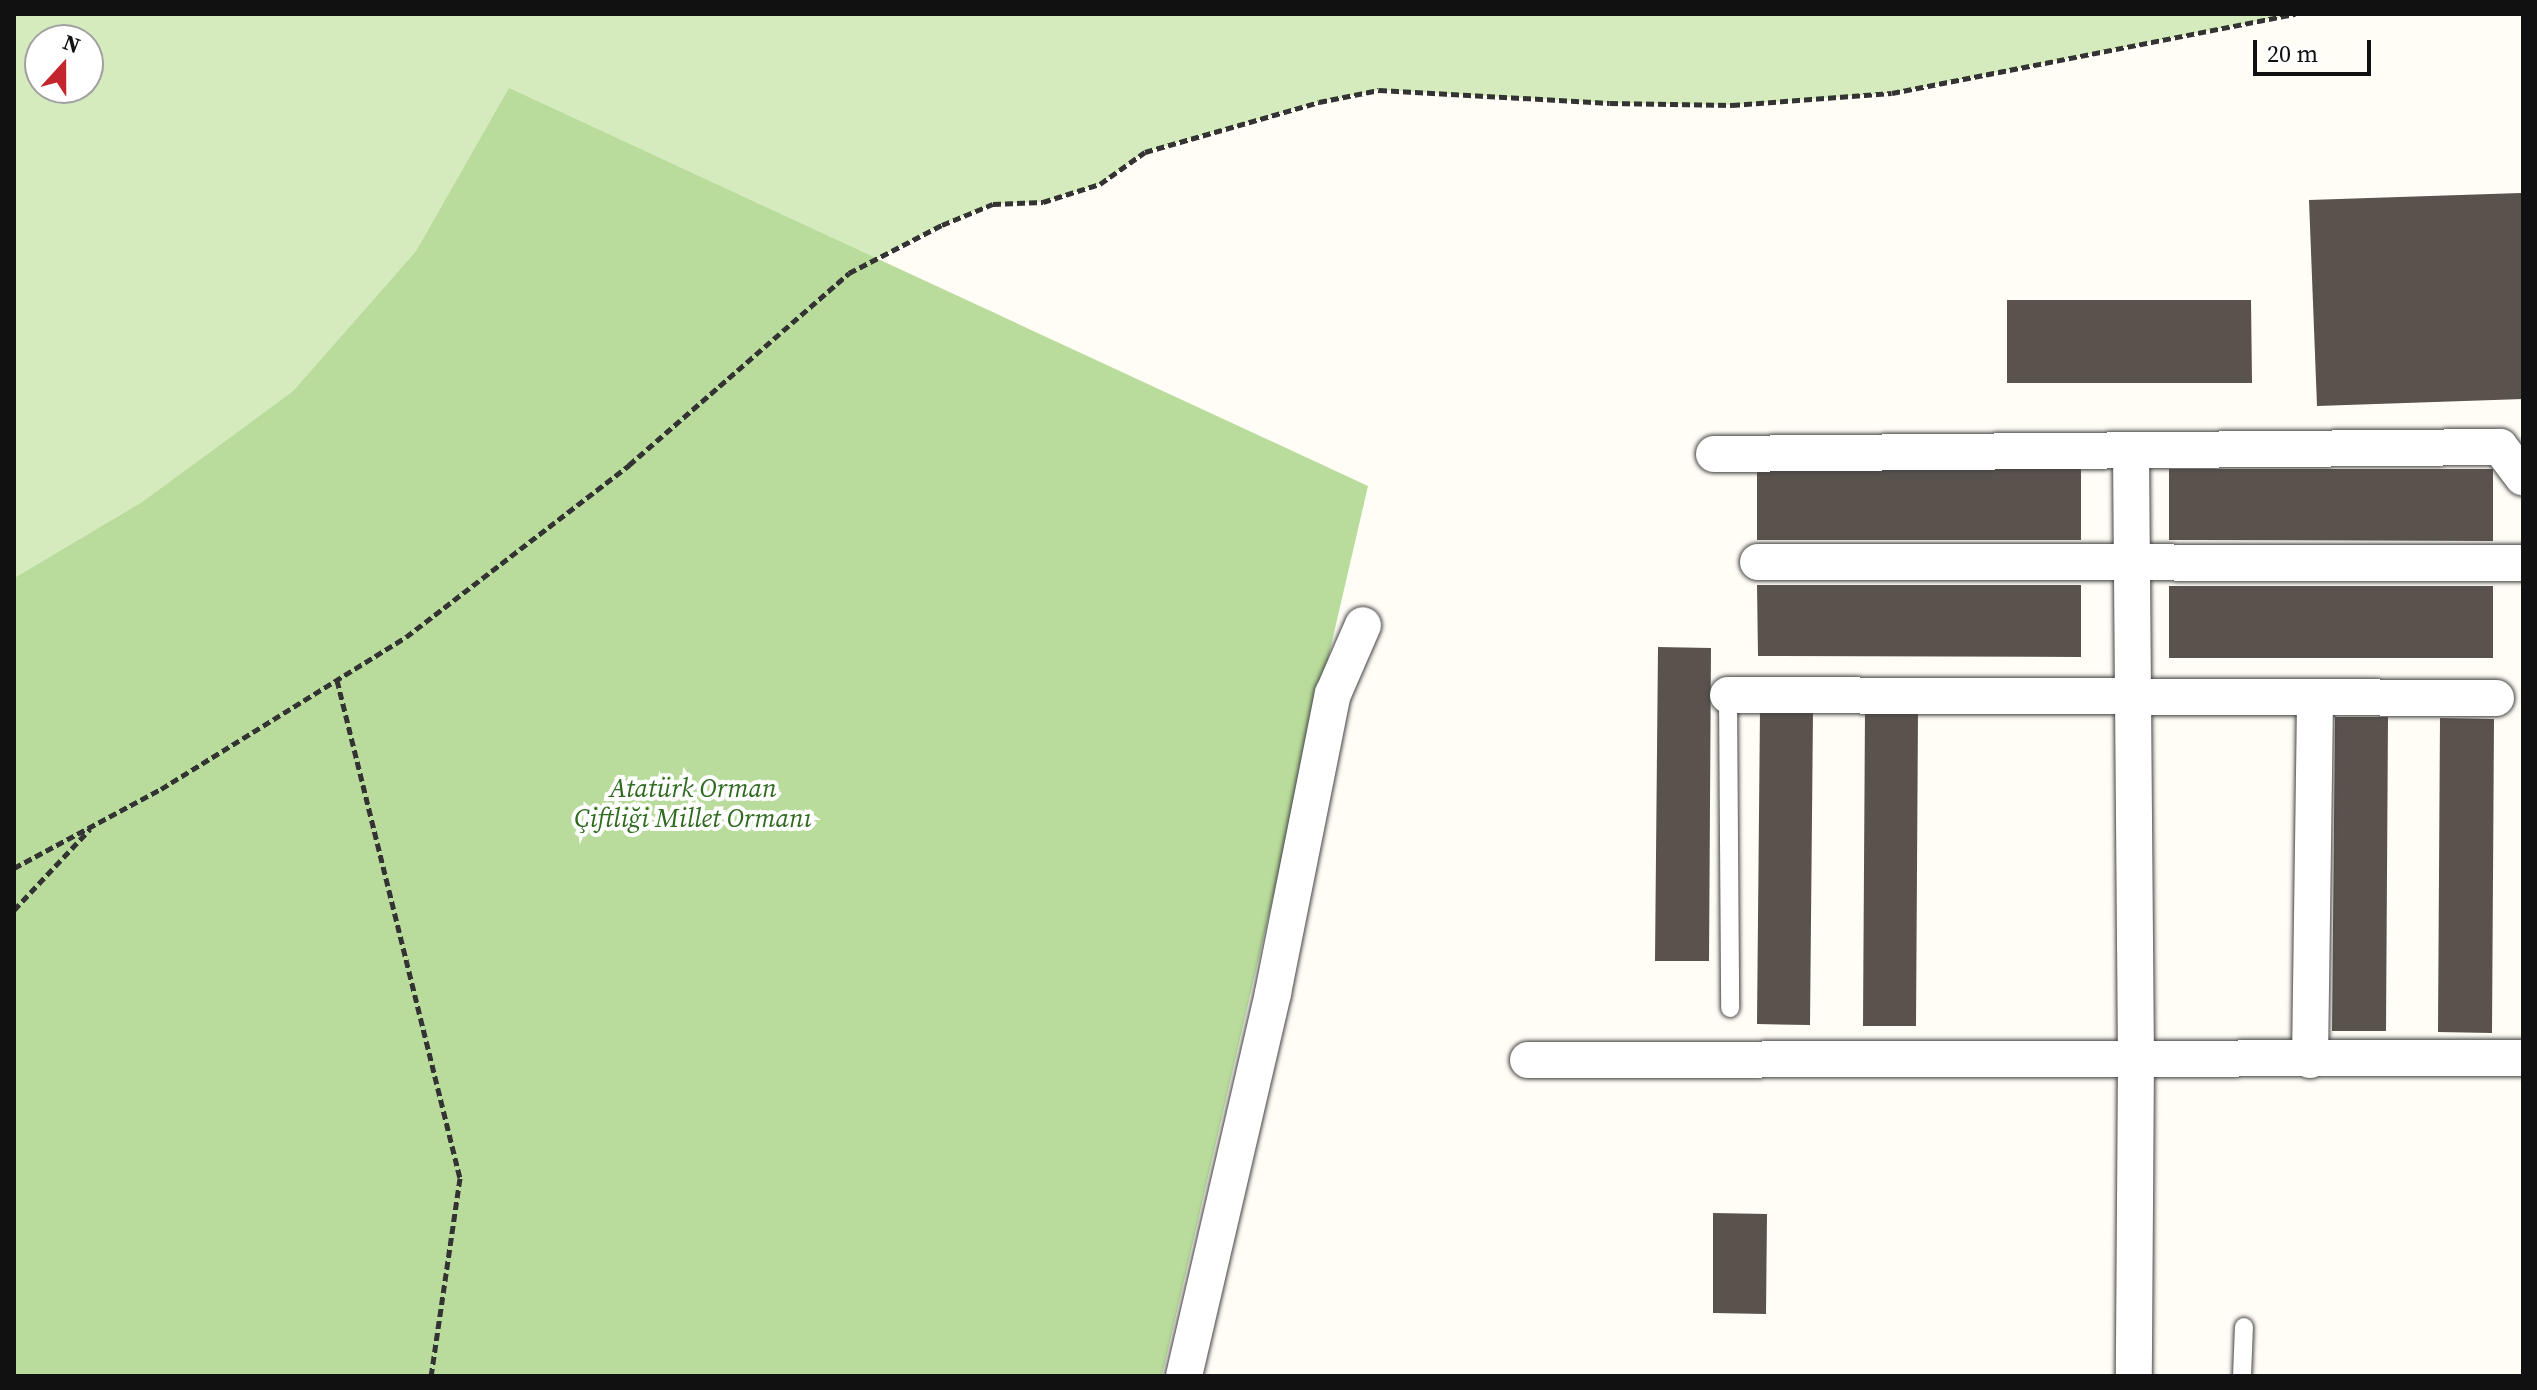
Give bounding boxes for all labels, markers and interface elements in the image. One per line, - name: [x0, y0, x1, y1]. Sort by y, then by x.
- north arrow: [24, 24, 104, 104]
- scale bar: [2257, 24, 2375, 74]
- text: N: [59, 27, 85, 60]
- text: 20 m: [2267, 37, 2318, 70]
- park label: Atatürk Orman Çiftliği Millet Ormanı: [574, 773, 812, 834]

